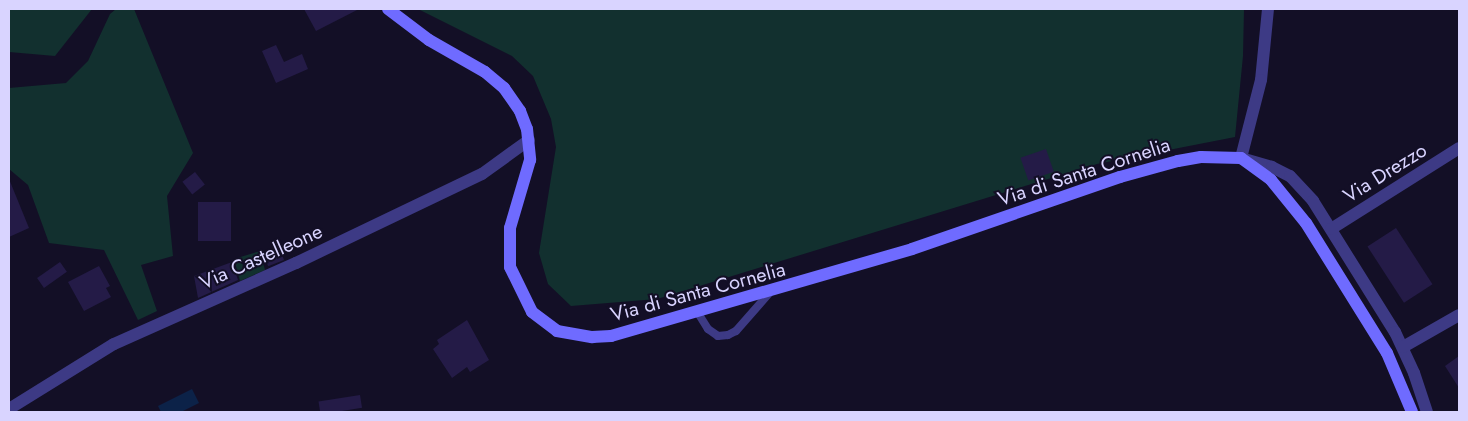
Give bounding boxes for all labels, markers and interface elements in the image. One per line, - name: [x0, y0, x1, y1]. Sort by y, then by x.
- street label: Via di Santa Cornelia: [995, 133, 1173, 211]
- street label: Via Drezzo: [1339, 138, 1431, 208]
- street label: Via Castelleone: [196, 219, 326, 295]
- street label: Via di Santa Cornelia: [608, 257, 788, 327]

